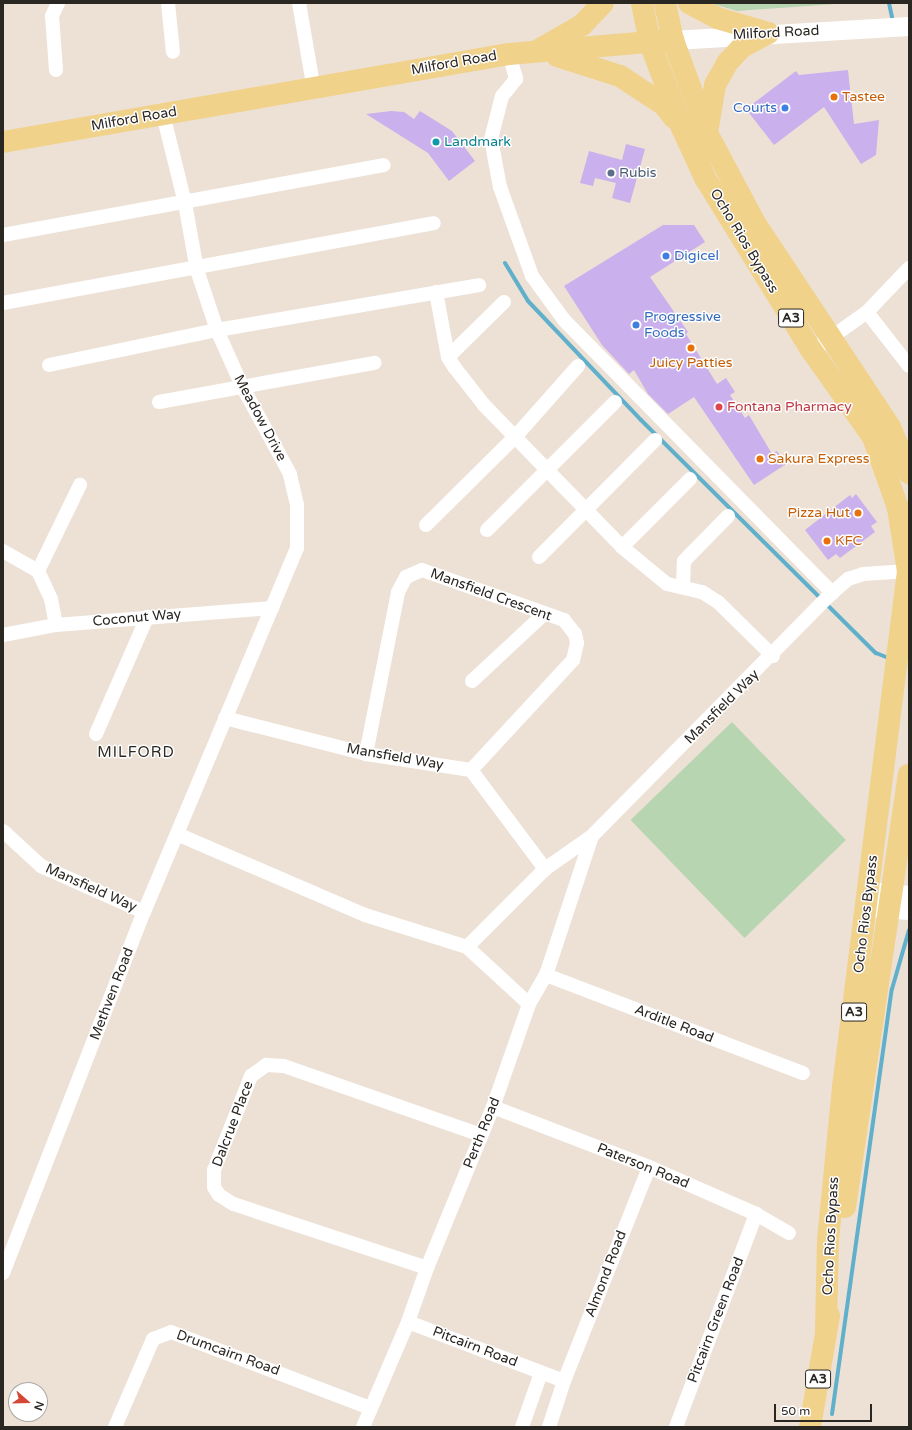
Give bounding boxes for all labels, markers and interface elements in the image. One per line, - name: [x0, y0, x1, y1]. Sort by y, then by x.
- street label: Milford Road: [732, 22, 820, 44]
- street label: Milford Road: [410, 47, 498, 79]
- place label: Tastee: [842, 89, 885, 105]
- marker: Tastee: [829, 92, 839, 102]
- place label: Courts: [733, 100, 777, 116]
- street label: Milford Road: [90, 103, 178, 135]
- marker: Courts: [780, 103, 790, 113]
- place label: Landmark: [444, 134, 511, 150]
- marker: Landmark: [431, 137, 441, 147]
- place label: Rubis: [619, 165, 657, 181]
- marker: Rubis: [606, 168, 616, 178]
- street label: Ocho Rios Bypass: [706, 186, 782, 296]
- place label: Digicel: [674, 248, 719, 264]
- marker: Digicel: [661, 251, 671, 261]
- road number: A3: [778, 307, 804, 329]
- place label: Progressive Foods: [644, 309, 721, 342]
- marker: Progressive Foods: [631, 320, 641, 330]
- marker: Juicy Patties: [686, 343, 696, 353]
- place label: Juicy Patties: [650, 355, 732, 371]
- street label: Meadow Drive: [230, 372, 290, 464]
- place label: Fontana Pharmacy: [727, 399, 852, 415]
- marker: Fontana Pharmacy: [714, 402, 724, 412]
- place label: Sakura Express: [768, 451, 869, 467]
- marker: Sakura Express: [755, 454, 765, 464]
- place label: Pizza Hut: [788, 505, 850, 521]
- marker: Pizza Hut: [853, 508, 863, 518]
- place label: KFC: [835, 533, 862, 549]
- marker: KFC: [822, 536, 832, 546]
- street label: Mansfield Crescent: [428, 565, 554, 625]
- street label: Coconut Way: [92, 606, 182, 630]
- street label: Mansfield Way: [681, 666, 763, 748]
- street label: Mansfield Way: [345, 740, 445, 774]
- district label: MILFORD: [97, 744, 175, 762]
- street label: Ocho Rios Bypass: [850, 854, 882, 974]
- street label: Mansfield Way: [43, 860, 139, 916]
- street label: Methven Road: [87, 945, 137, 1043]
- street label: Arditle Road: [632, 1001, 716, 1047]
- road number: A3: [841, 1001, 867, 1023]
- street label: Dalcrue Place: [209, 1079, 257, 1169]
- street label: Perth Road: [460, 1095, 504, 1171]
- street label: Paterson Road: [594, 1140, 692, 1192]
- street label: Ocho Rios Bypass: [820, 1176, 842, 1296]
- street label: Almond Road: [582, 1228, 630, 1320]
- street label: Pitcairn Green Road: [684, 1255, 748, 1385]
- street label: Pitcairn Road: [430, 1323, 520, 1371]
- street label: Drumcairn Road: [174, 1327, 282, 1379]
- road number: A3: [805, 1368, 831, 1390]
- north arrow: [8, 1382, 48, 1422]
- scale bar: [776, 1396, 874, 1422]
- text: N: [31, 1400, 46, 1412]
- text: 50 m: [781, 1404, 810, 1418]

